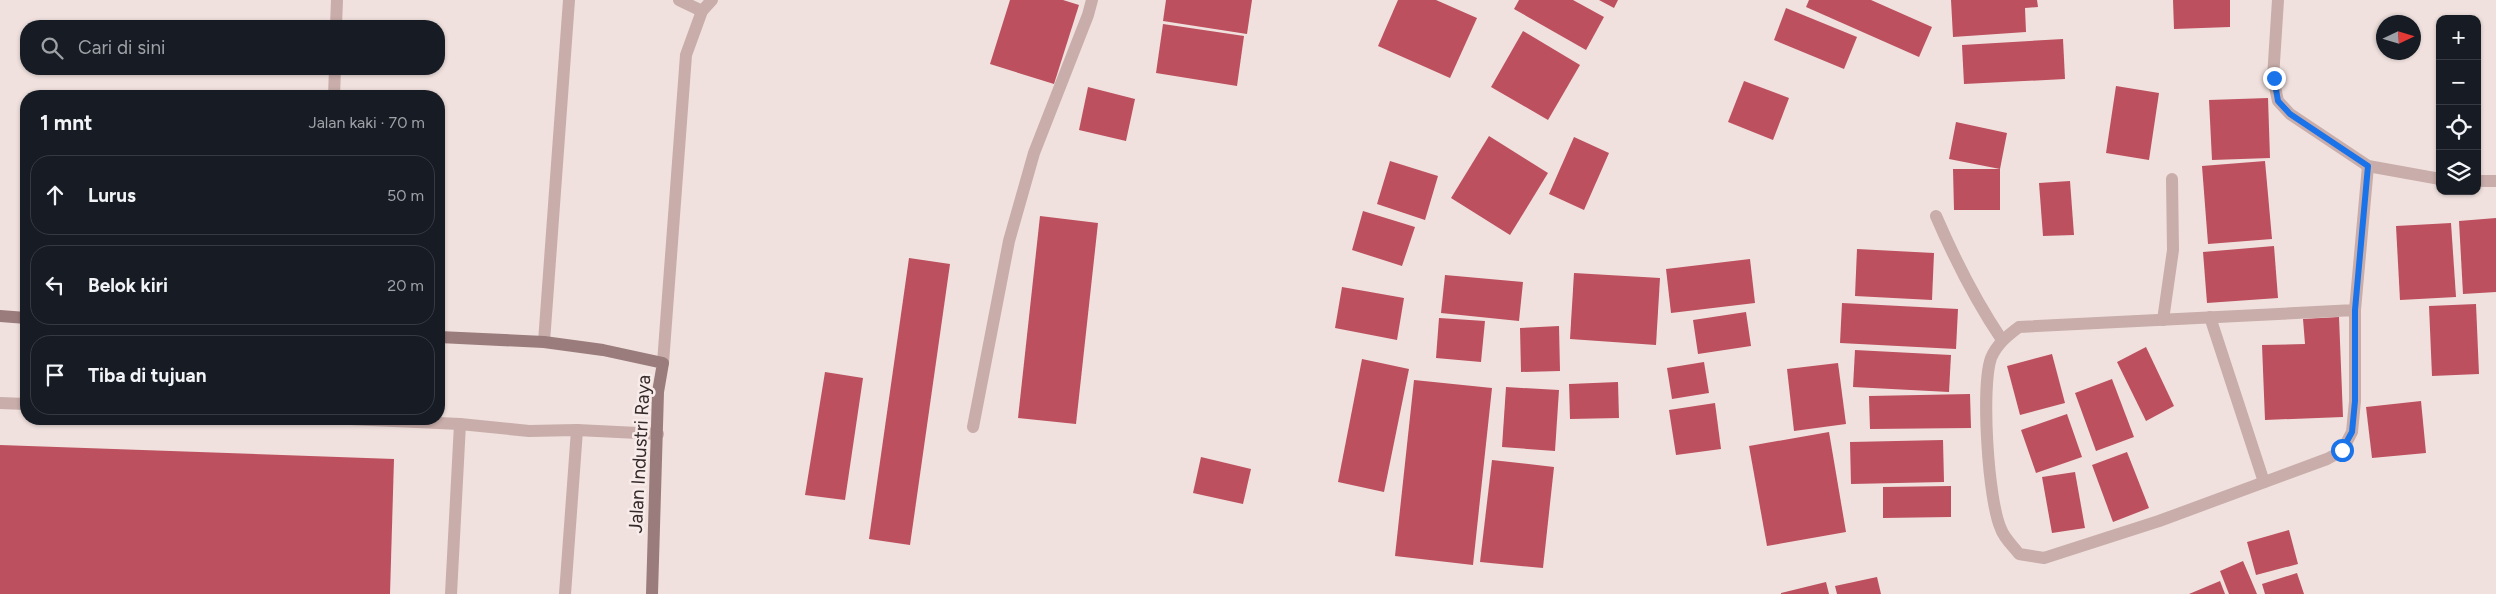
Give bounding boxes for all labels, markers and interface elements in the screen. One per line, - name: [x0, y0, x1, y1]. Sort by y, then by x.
- north arrow: [2376, 15, 2421, 60]
- map controls: [2436, 15, 2481, 195]
- button: +: [2436, 15, 2481, 60]
- search box: [20, 20, 445, 75]
- icon: search: [38, 34, 66, 62]
- text: Cari di sini: [78, 36, 165, 59]
- button: −: [2436, 60, 2481, 105]
- route end: [2263, 67, 2286, 90]
- button: locate: [2436, 105, 2481, 150]
- text: 1 mnt: [40, 110, 93, 135]
- text: Jalan kaki · 70 m: [308, 113, 425, 132]
- button: layers: [2436, 150, 2481, 195]
- icon: ahead: [41, 181, 69, 209]
- text: Lurus: [88, 184, 136, 207]
- text: 50 m: [387, 186, 424, 205]
- icon: left: [41, 271, 69, 299]
- text: Belok kiri: [88, 274, 168, 297]
- text: 20 m: [387, 276, 424, 295]
- icon: arrive: [41, 361, 69, 389]
- text: Tiba di tujuan: [88, 364, 207, 387]
- street label: Jalan Industri Raya: [624, 374, 655, 534]
- route start: [2331, 439, 2354, 462]

